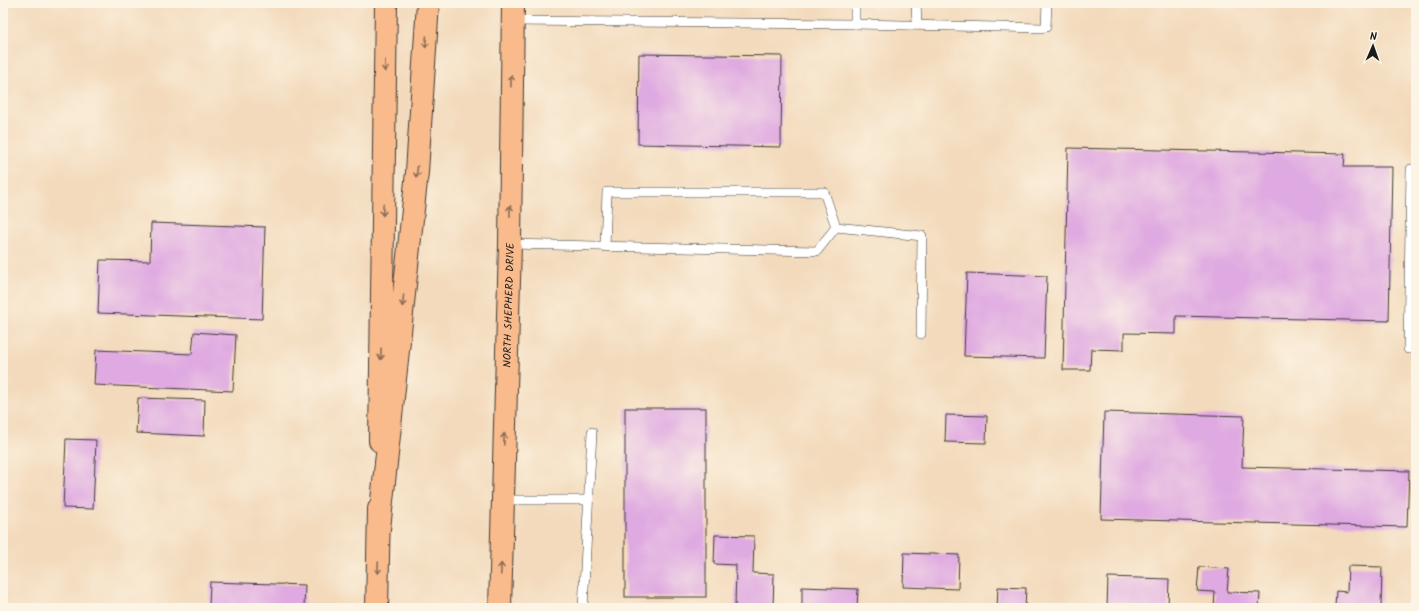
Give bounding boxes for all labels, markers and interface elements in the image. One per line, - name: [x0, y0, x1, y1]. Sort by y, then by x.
- north arrow: [1353, 26, 1393, 66]
- text: N: [1370, 28, 1377, 46]
- one-way arrow: [422, 35, 429, 48]
- one-way arrow: [381, 59, 389, 72]
- one-way arrow: [508, 75, 515, 88]
- one-way arrow: [413, 165, 420, 178]
- one-way arrow: [379, 203, 387, 216]
- one-way arrow: [506, 205, 514, 218]
- street label: NORTH SHEPHERD DRIVE: [499, 242, 520, 368]
- one-way arrow: [400, 294, 407, 307]
- one-way arrow: [377, 347, 385, 360]
- one-way arrow: [501, 433, 508, 446]
- one-way arrow: [374, 561, 382, 574]
- one-way arrow: [497, 563, 505, 576]

